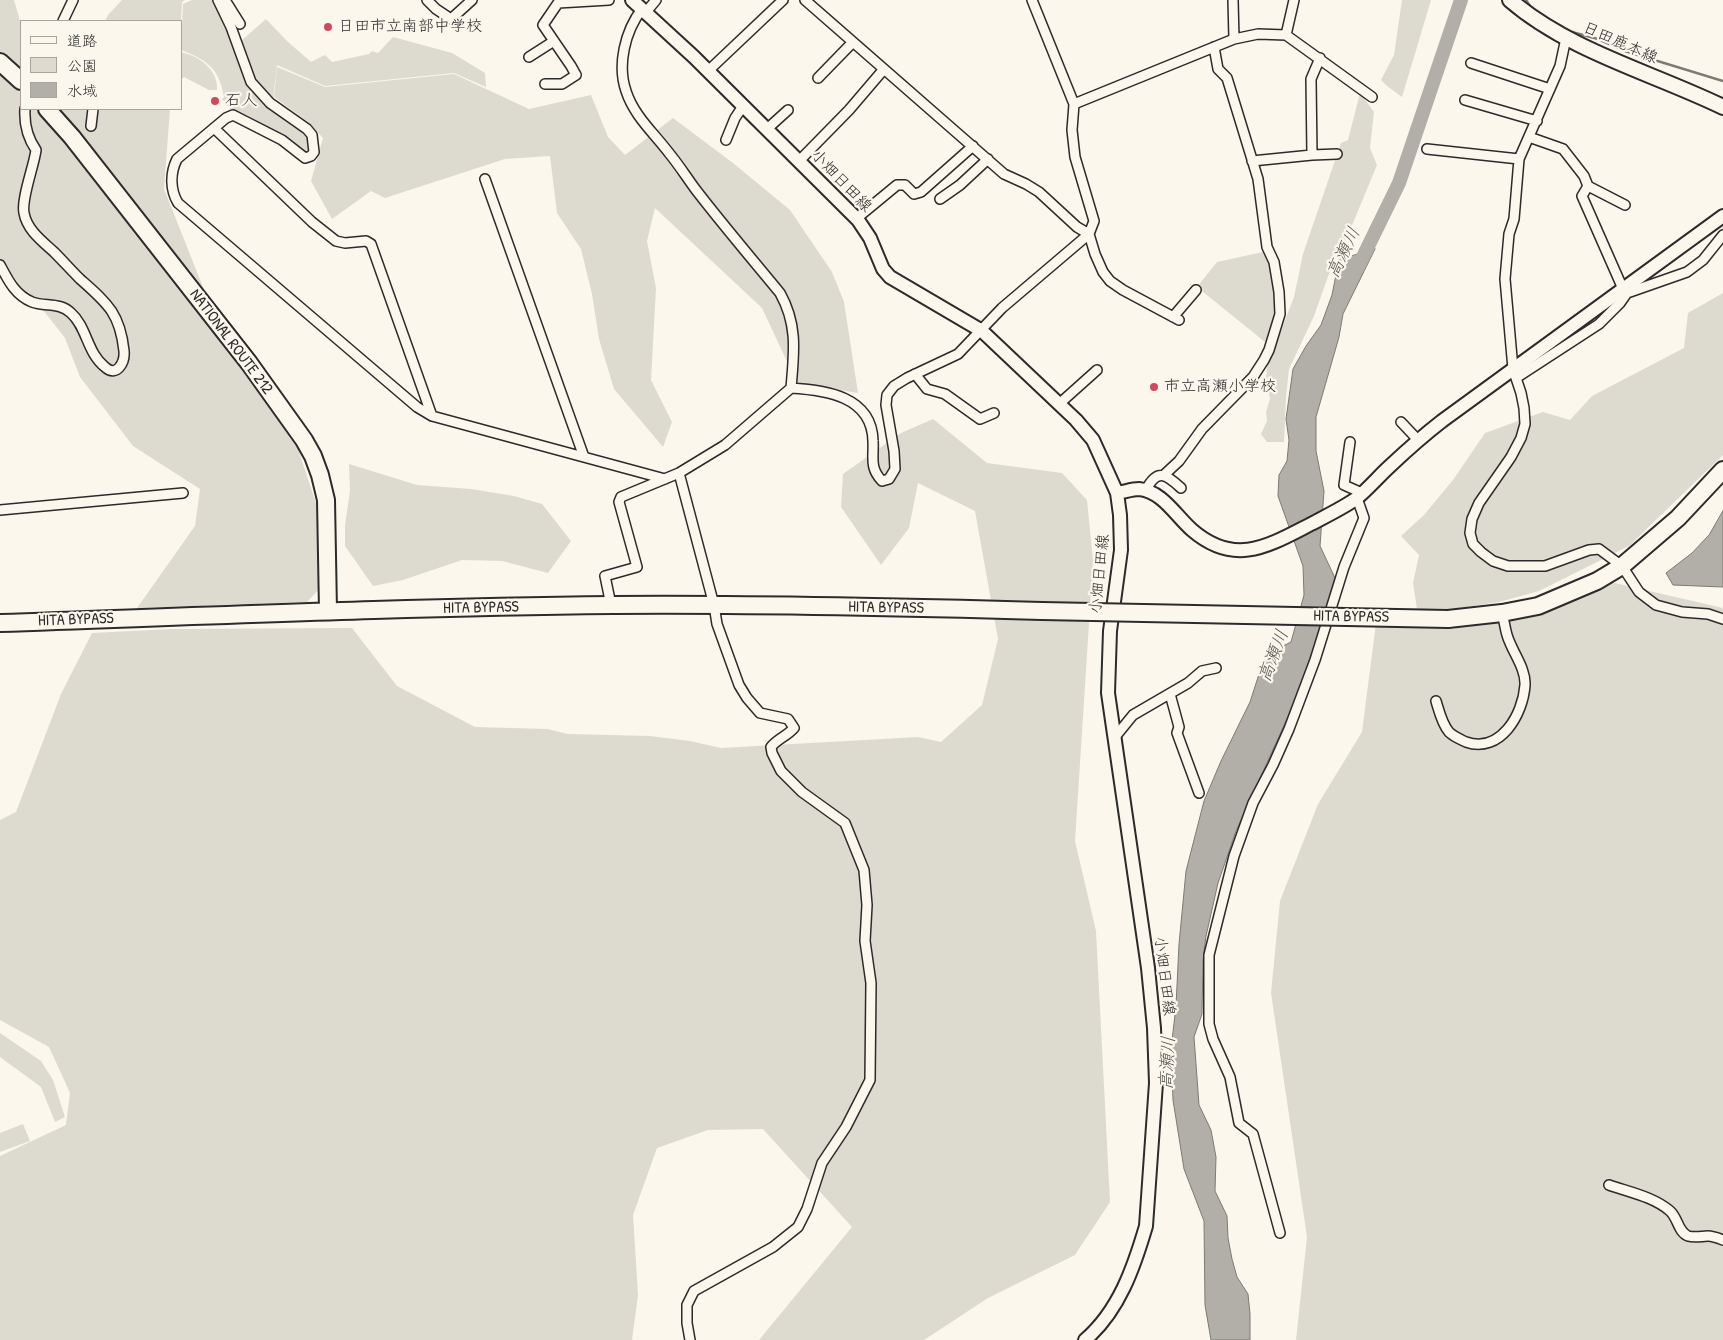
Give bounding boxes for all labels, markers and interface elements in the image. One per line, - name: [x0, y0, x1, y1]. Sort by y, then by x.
- place label: 日田市立南部中学校: [338, 17, 482, 37]
- street label: 日田鹿本線: [1580, 18, 1660, 68]
- legend: [20, 20, 182, 110]
- marker: 日田市立南部中学校: [322, 21, 334, 33]
- text: 道路: [67, 30, 97, 51]
- text: 公園: [67, 55, 97, 76]
- text: 水域: [67, 80, 97, 101]
- place label: 石人: [225, 91, 257, 111]
- marker: 石人: [209, 95, 221, 107]
- street label: 小畑日田線: [806, 146, 876, 216]
- water label: 高瀬川: [1322, 224, 1366, 282]
- street label: NATIONAL ROUTE 212: [185, 286, 277, 398]
- place label: 市立高瀬小学校: [1164, 377, 1276, 397]
- marker: 市立高瀬小学校: [1148, 381, 1160, 393]
- street label: 小畑日田線: [1086, 533, 1114, 615]
- street label: HITA BYPASS: [443, 598, 519, 618]
- street label: HITA BYPASS: [848, 598, 924, 618]
- street label: HITA BYPASS: [1313, 607, 1389, 627]
- street label: HITA BYPASS: [38, 609, 114, 631]
- water label: 高瀬川: [1254, 627, 1294, 685]
- street label: 小畑日田線: [1150, 935, 1178, 1017]
- water label: 高瀬川: [1156, 1035, 1180, 1091]

